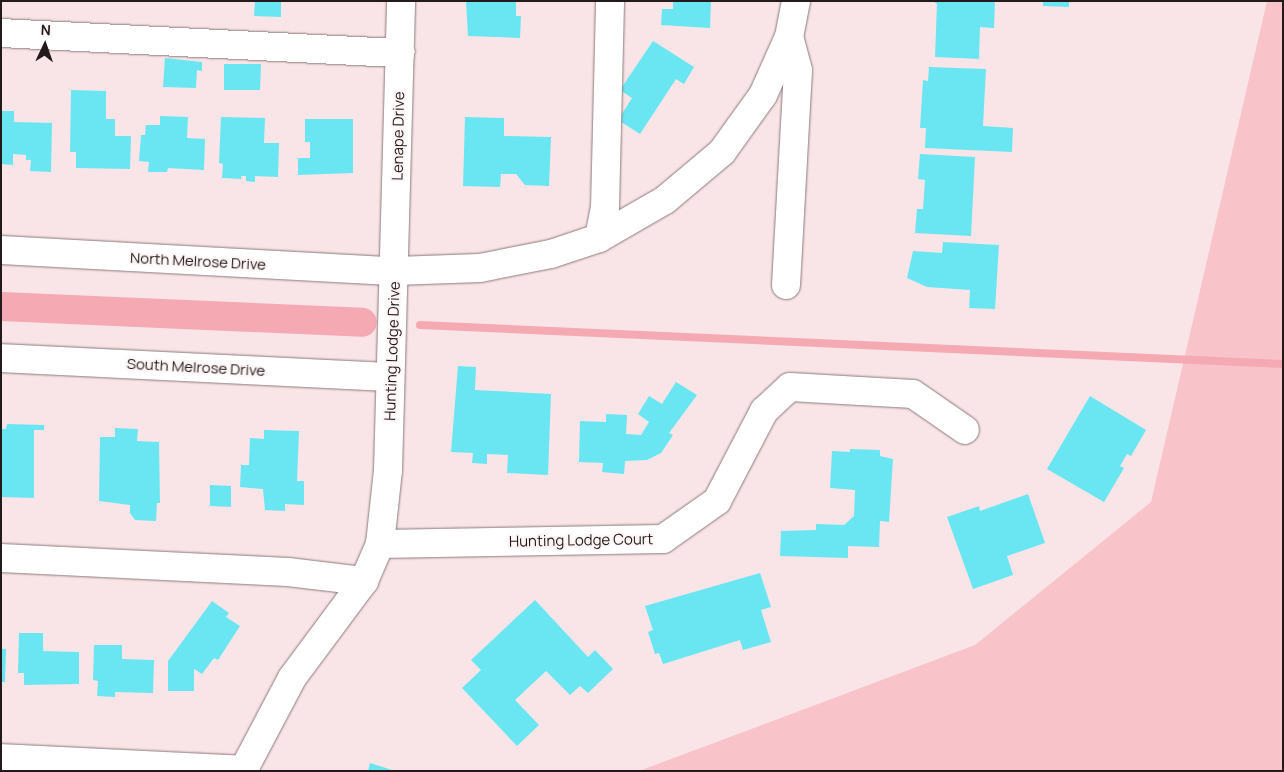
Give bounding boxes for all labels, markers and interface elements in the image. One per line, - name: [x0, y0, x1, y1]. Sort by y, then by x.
- north arrow: [20, 20, 70, 70]
- text: N: [40, 20, 51, 39]
- street label: Lenape Drive: [388, 91, 408, 181]
- street label: North Melrose Drive: [130, 248, 266, 274]
- street label: Hunting Lodge Drive: [381, 281, 403, 421]
- street label: South Melrose Drive: [126, 354, 266, 380]
- street label: Hunting Lodge Court: [509, 530, 653, 550]

